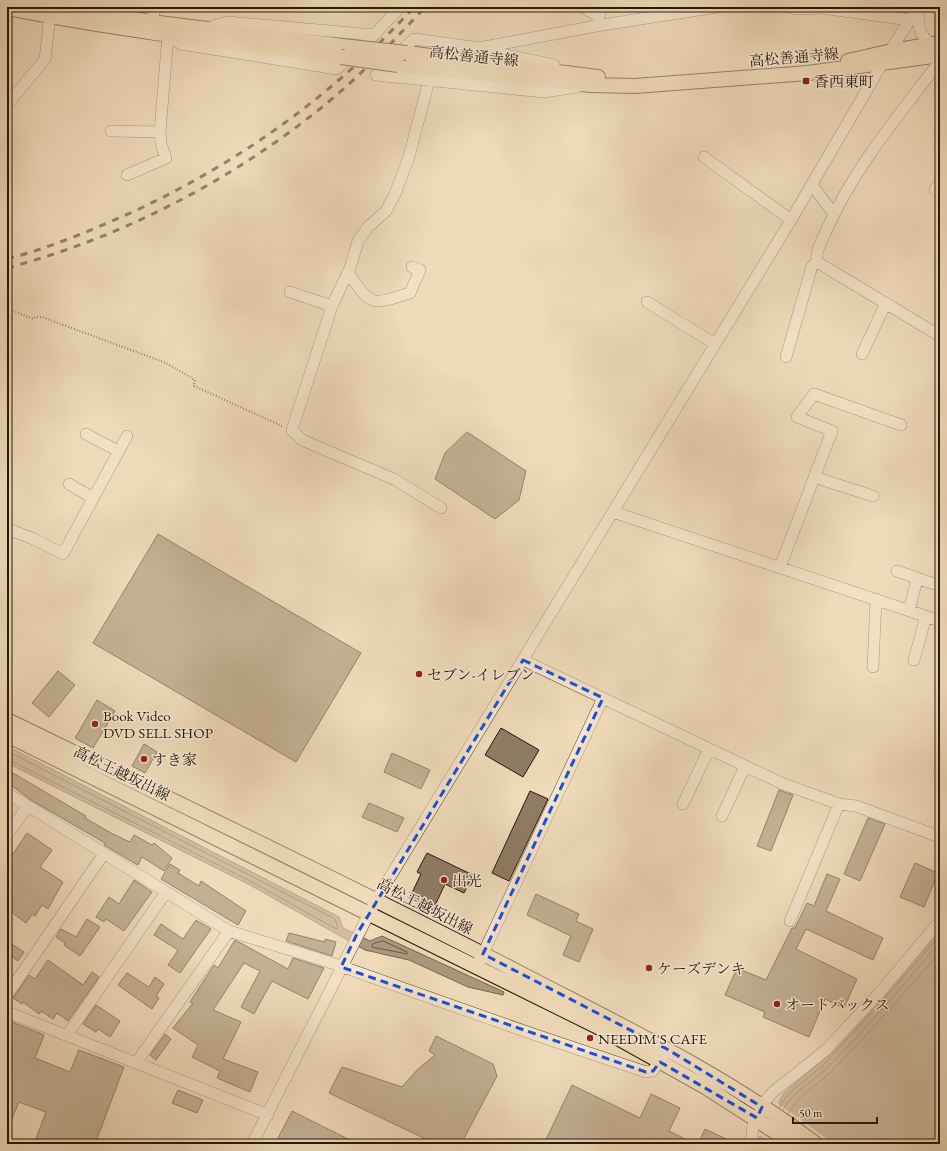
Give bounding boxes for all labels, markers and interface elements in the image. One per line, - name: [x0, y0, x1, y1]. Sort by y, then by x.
- street label: 高松善通寺線: [428, 42, 520, 70]
- street label: 高松善通寺線: [748, 44, 840, 70]
- place label: 香西東町: [814, 72, 874, 91]
- marker: 香西東町: [801, 76, 811, 86]
- place label: セブン-イレブン: [427, 665, 535, 684]
- marker: セブン-イレブン: [414, 669, 424, 679]
- place label: Book Video DVD SELL SHOP: [103, 706, 213, 742]
- marker: Book Video DVD SELL SHOP: [90, 719, 100, 729]
- street label: 高松王越坂出線: [71, 741, 173, 805]
- place label: すき家: [152, 750, 197, 769]
- marker: すき家: [139, 754, 149, 764]
- place label: 出光: [452, 871, 482, 890]
- street label: 高松王越坂出線: [374, 874, 476, 938]
- marker: 出光: [439, 875, 449, 885]
- place label: ケーズデンキ: [657, 959, 746, 978]
- marker: ケーズデンキ: [644, 963, 654, 973]
- place label: オートバックス: [785, 995, 890, 1014]
- marker: オートバックス: [772, 999, 782, 1009]
- place label: NEEDIM'S CAFE: [598, 1029, 707, 1048]
- marker: NEEDIM'S CAFE: [585, 1033, 595, 1043]
- scale bar: [793, 1099, 877, 1125]
- text: 50 m: [799, 1105, 823, 1121]

